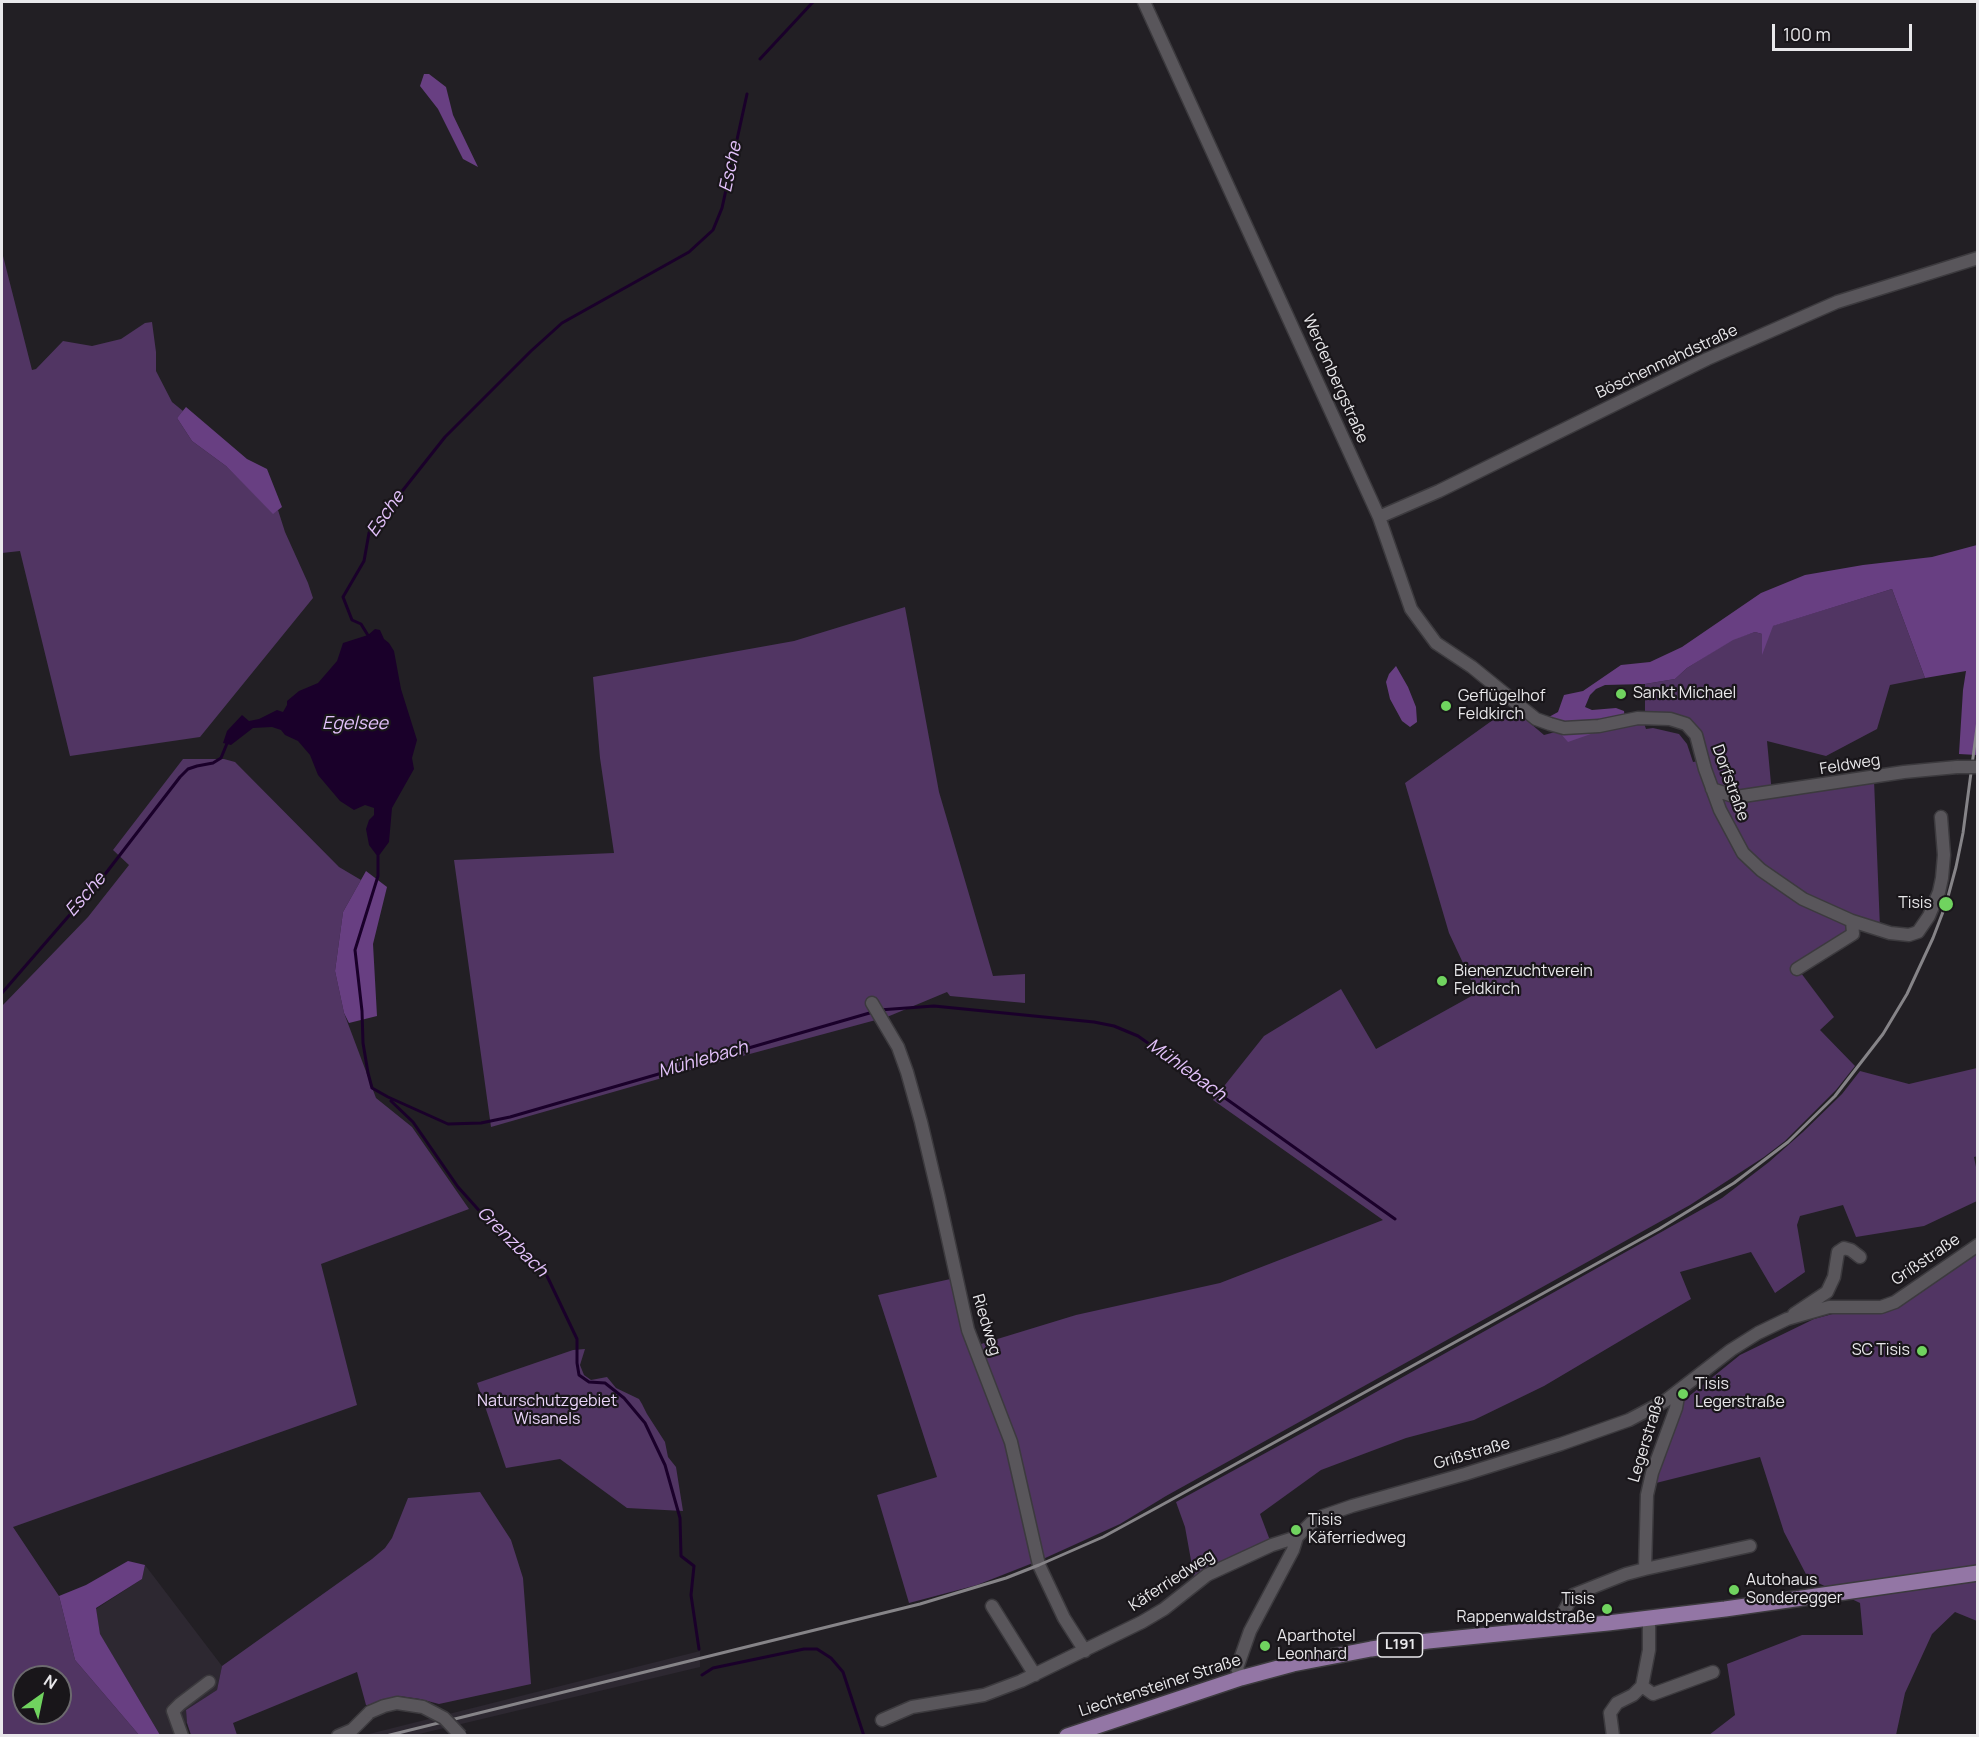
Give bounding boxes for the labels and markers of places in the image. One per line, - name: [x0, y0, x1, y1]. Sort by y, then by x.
- place label: Sankt Michael: [1633, 684, 1736, 704]
- place label: Geflügelhof Feldkirch: [1458, 687, 1545, 725]
- marker: Sankt Michael: [1614, 687, 1628, 701]
- marker: Geflügelhof Feldkirch: [1439, 699, 1453, 713]
- place label: Tisis: [1898, 894, 1932, 914]
- marker: Tisis: [1937, 895, 1955, 913]
- place label: Bienenzuchtverein Feldkirch: [1454, 962, 1593, 1000]
- marker: Bienenzuchtverein Feldkirch: [1435, 974, 1449, 988]
- place label: SC Tisis: [1852, 1341, 1910, 1361]
- marker: SC Tisis: [1915, 1344, 1929, 1358]
- place label: Tisis Legerstraße: [1695, 1375, 1785, 1413]
- marker: Tisis Legerstraße: [1676, 1387, 1690, 1401]
- place label: Tisis Käferriedweg: [1308, 1511, 1406, 1549]
- marker: Tisis Käferriedweg: [1289, 1523, 1303, 1537]
- place label: Autohaus Sonderegger: [1746, 1571, 1843, 1609]
- marker: Autohaus Sonderegger: [1727, 1583, 1741, 1597]
- place label: Tisis Rappenwaldstraße: [1456, 1590, 1595, 1628]
- marker: Tisis Rappenwaldstraße: [1600, 1602, 1614, 1616]
- place label: Aparthotel Leonhard: [1277, 1627, 1356, 1665]
- marker: Aparthotel Leonhard: [1258, 1639, 1272, 1653]

